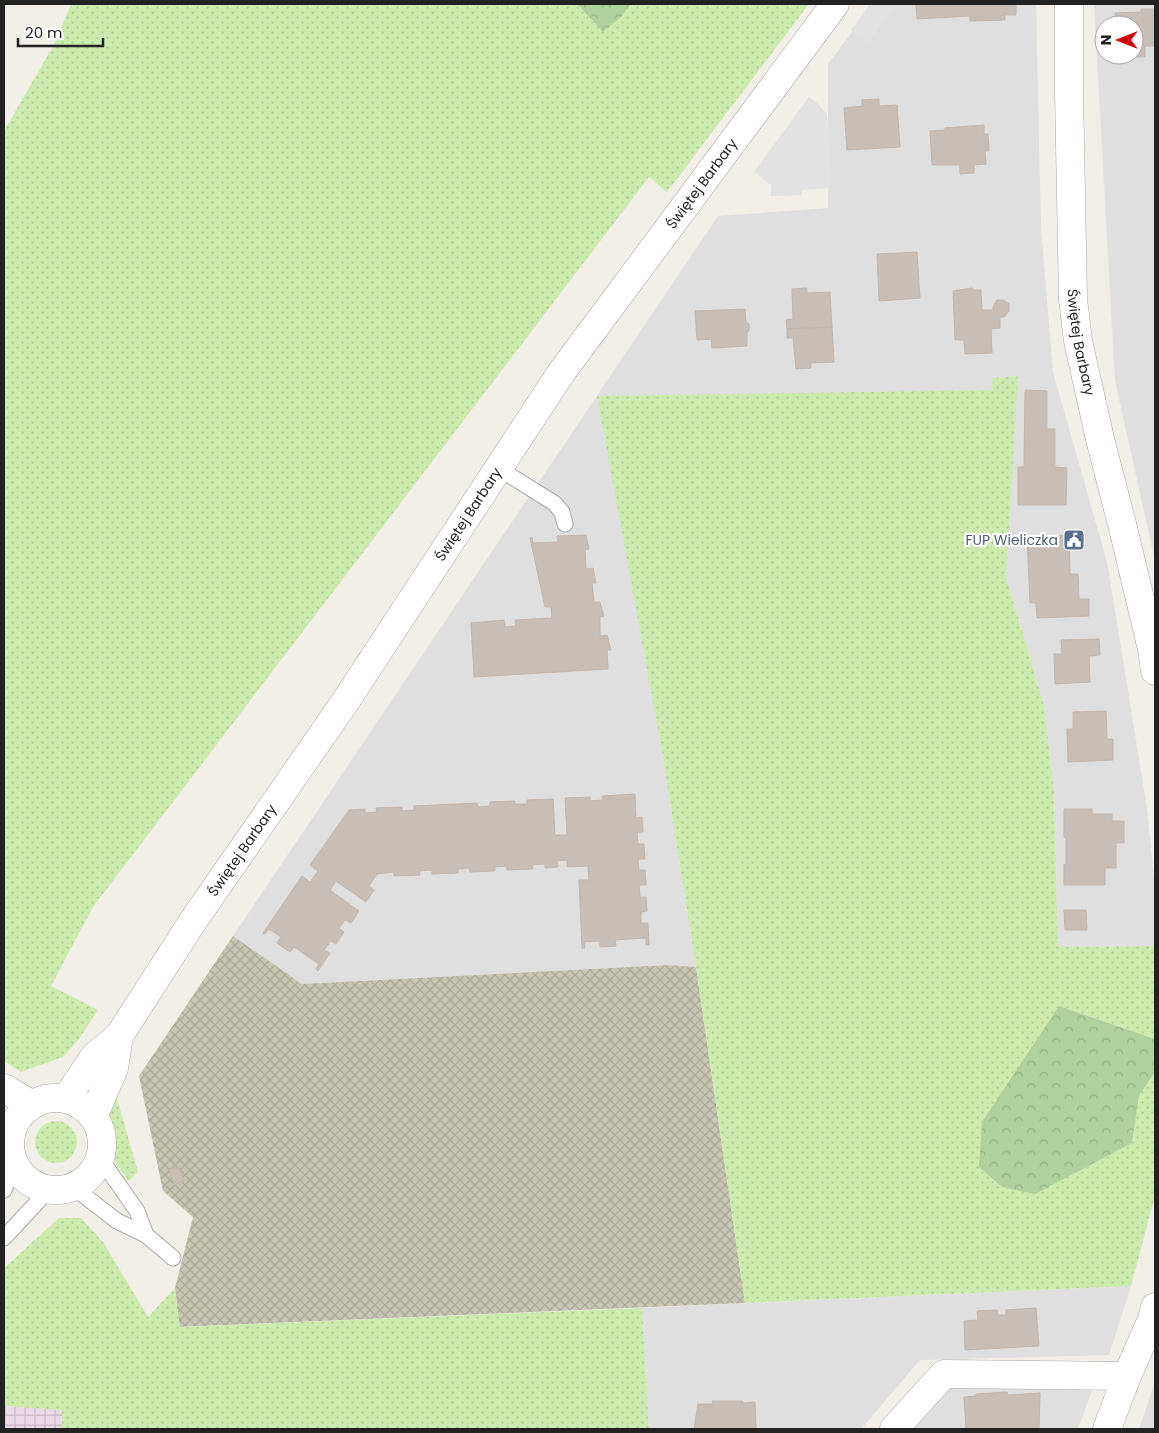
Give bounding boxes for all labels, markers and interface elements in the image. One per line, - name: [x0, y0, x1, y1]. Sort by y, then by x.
- scale bar: [18, 15, 102, 47]
- north arrow: [1094, 15, 1144, 65]
- text: 20 m: [25, 22, 63, 43]
- text: N: [1096, 35, 1116, 45]
- street label: Świętej Barbary: [661, 134, 742, 233]
- street label: Świętej Barbary: [1063, 289, 1100, 398]
- street label: Świętej Barbary: [430, 463, 506, 565]
- public building icon: FUP Wieliczka: [1062, 528, 1086, 552]
- place label: FUP Wieliczka: [965, 530, 1058, 550]
- street label: Świętej Barbary: [203, 800, 281, 900]

